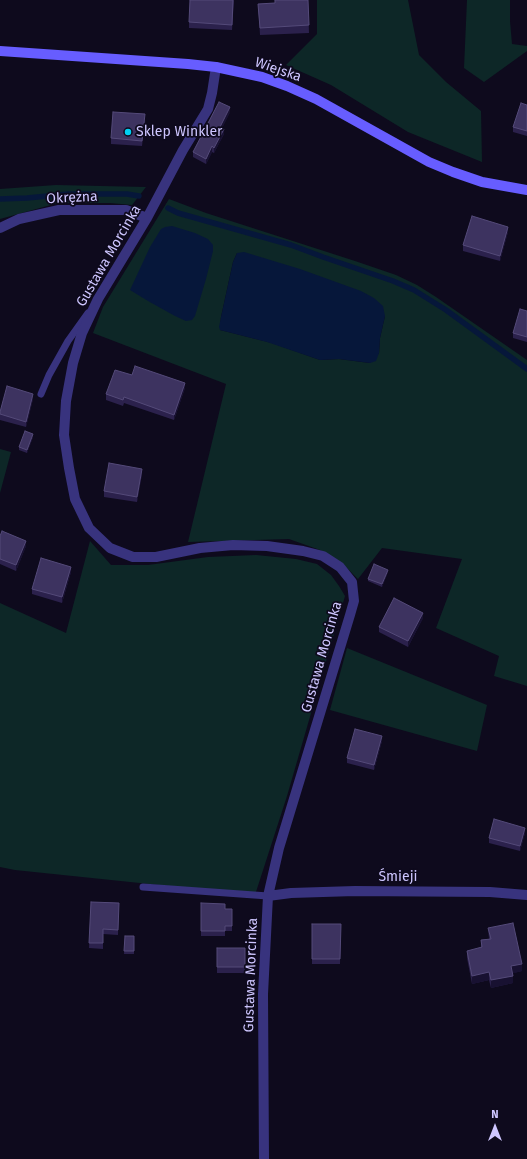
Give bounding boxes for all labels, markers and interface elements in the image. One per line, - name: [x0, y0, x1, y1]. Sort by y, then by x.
- street label: Wiejska: [252, 54, 304, 86]
- place label: Sklep Winkler: [136, 124, 222, 140]
- marker: Sklep Winkler: [123, 127, 133, 137]
- street label: Okrężna: [46, 188, 98, 208]
- street label: Gustawa Morcinka: [73, 202, 145, 310]
- street label: Gustawa Morcinka: [298, 600, 346, 714]
- street label: Śmieji: [378, 869, 418, 885]
- street label: Gustawa Morcinka: [241, 917, 261, 1033]
- north arrow: [475, 1107, 515, 1147]
- text: N: [491, 1108, 499, 1121]

